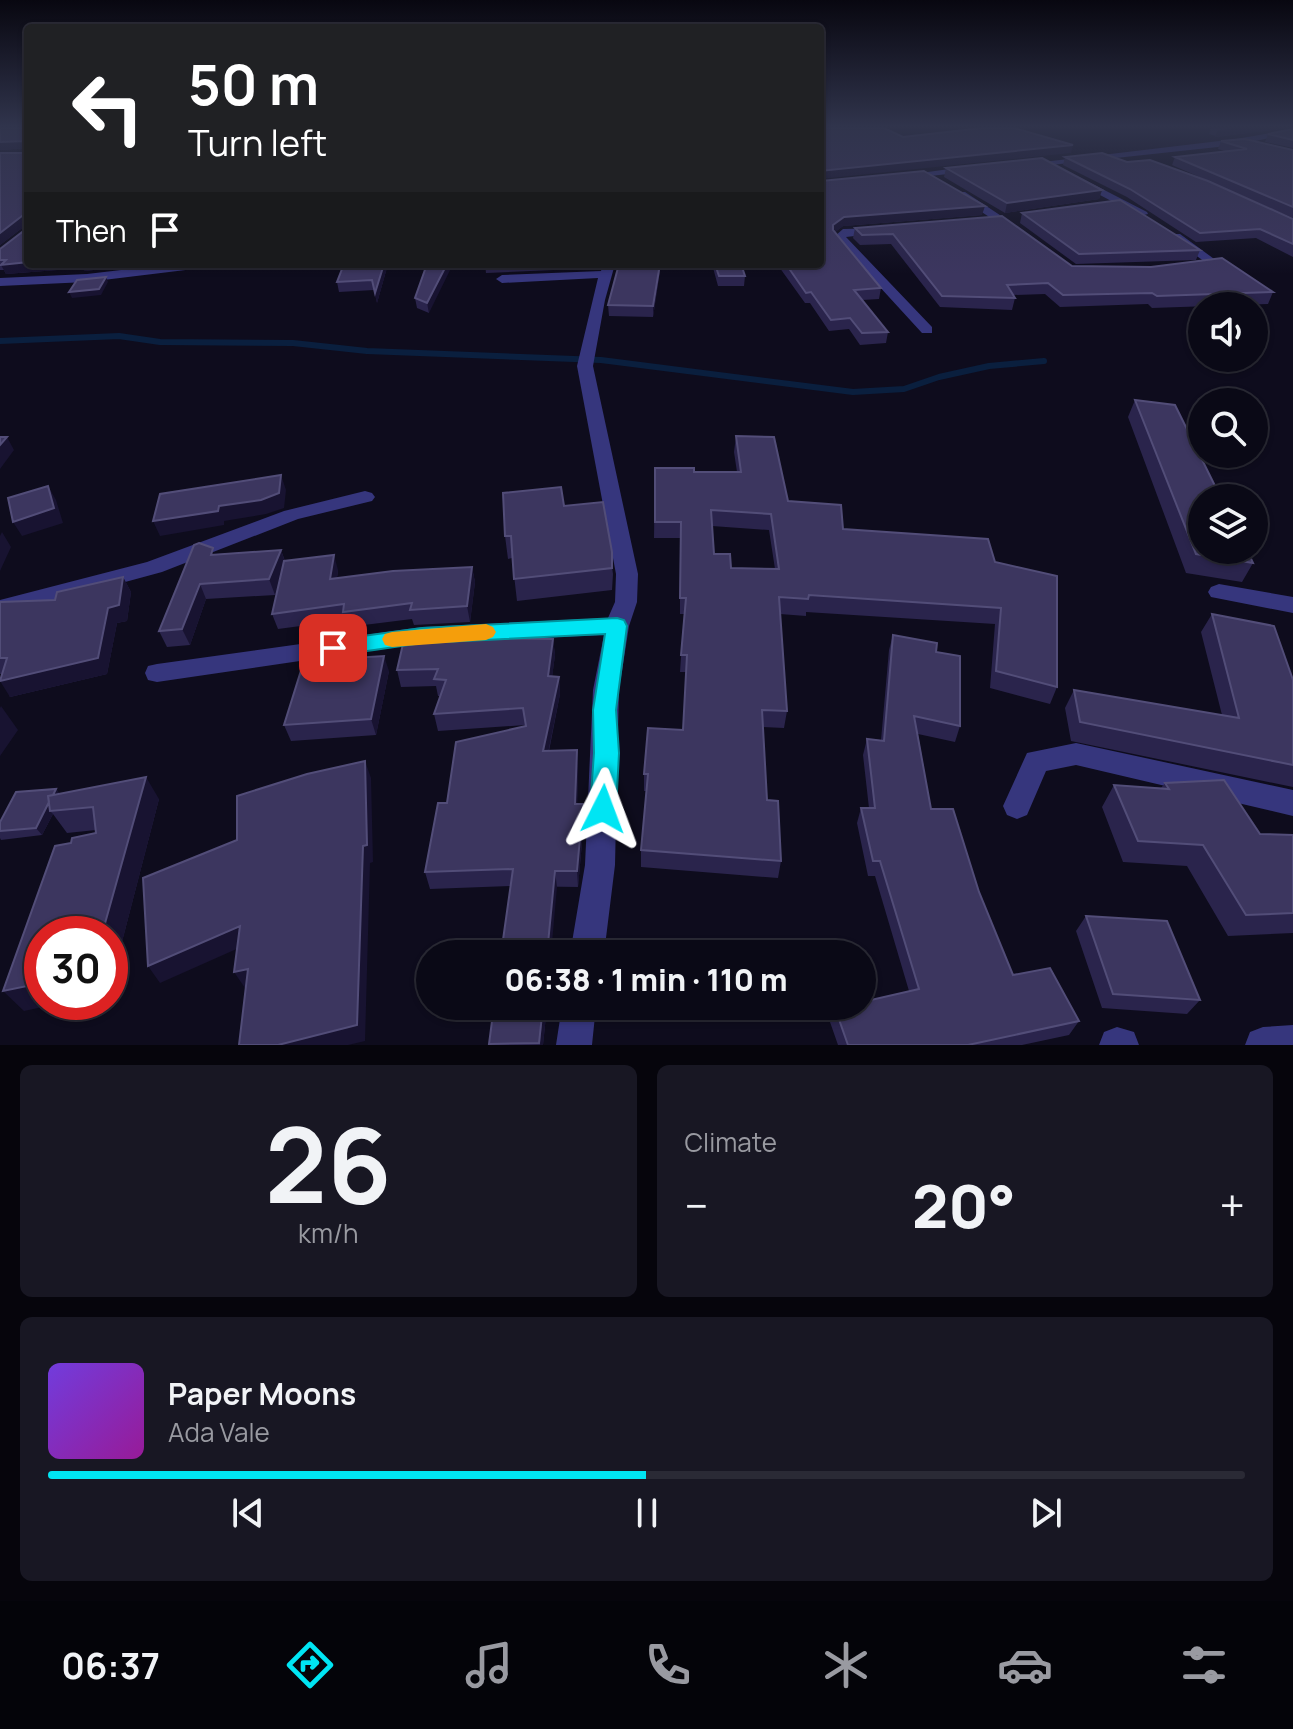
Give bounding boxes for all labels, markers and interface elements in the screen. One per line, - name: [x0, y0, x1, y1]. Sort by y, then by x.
- text: 50 m: [188, 45, 319, 122]
- icon: left: [56, 56, 160, 160]
- text: Turn left: [188, 118, 327, 167]
- icon: arrive: [143, 208, 187, 252]
- text: Then: [56, 210, 127, 251]
- map controls: [1188, 292, 1268, 564]
- button: sound: [1188, 292, 1268, 372]
- button: search: [1188, 388, 1268, 468]
- button: layers: [1188, 484, 1268, 564]
- pin: [299, 614, 367, 682]
- icon: arrive: [311, 626, 355, 670]
- position arrow: [561, 767, 645, 851]
- speed limit sign: 30: [24, 916, 128, 1020]
- text: 06:38 · 1 min · 110 m: [505, 959, 787, 1000]
- text: 26: [265, 1092, 392, 1234]
- text: Climate: [685, 1124, 777, 1160]
- text: 20°: [912, 1164, 1016, 1246]
- text: −: [685, 1175, 708, 1235]
- text: +: [1220, 1175, 1245, 1235]
- text: km/h: [298, 1215, 358, 1251]
- text: Paper Moons: [168, 1373, 356, 1414]
- text: Ada Vale: [168, 1414, 270, 1450]
- icon: previous: [226, 1491, 270, 1535]
- icon: pause: [625, 1491, 669, 1535]
- icon: next: [1024, 1491, 1068, 1535]
- icon: directions: [282, 1637, 338, 1693]
- icon: music: [461, 1637, 517, 1693]
- icon: phone: [640, 1637, 696, 1693]
- icon: climate: [818, 1637, 874, 1693]
- icon: car: [997, 1637, 1053, 1693]
- icon: filters: [1176, 1637, 1232, 1693]
- text: 06:37: [61, 1641, 160, 1690]

